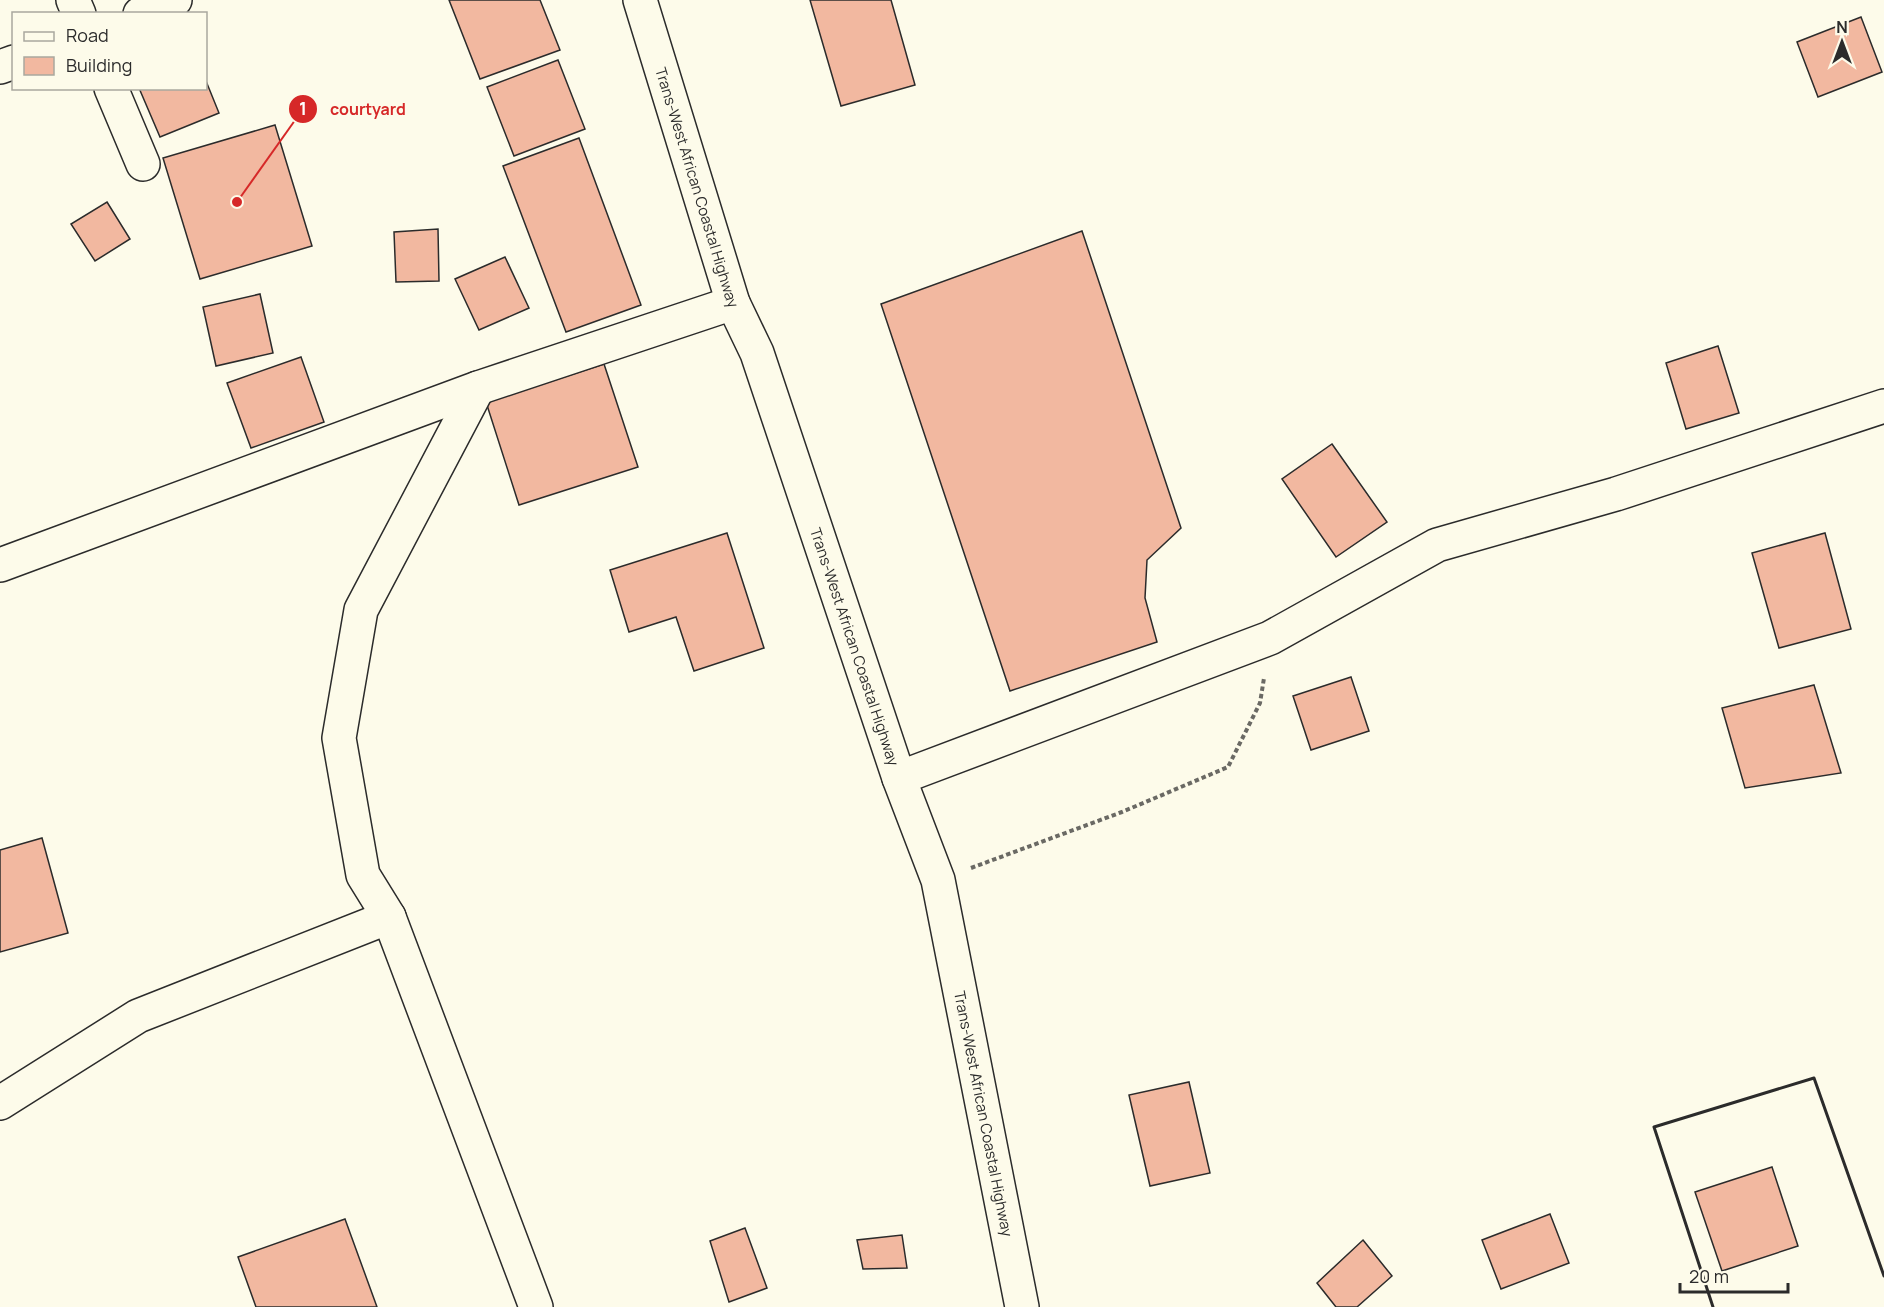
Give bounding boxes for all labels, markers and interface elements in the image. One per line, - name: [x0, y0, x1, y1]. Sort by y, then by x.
- legend: [12, 12, 207, 90]
- north arrow: [1812, 12, 1872, 72]
- text: N: [1836, 16, 1848, 38]
- text: Road: [66, 23, 109, 47]
- text: Building: [66, 53, 132, 77]
- street label: Trans-West African Coastal Highway: [651, 65, 744, 311]
- callout: courtyard: [288, 92, 418, 126]
- text: 1: [299, 96, 307, 120]
- text: courtyard: [330, 98, 406, 120]
- street label: Trans-West African Coastal Highway: [806, 525, 905, 769]
- street label: Trans-West African Coastal Highway: [950, 989, 1018, 1239]
- scale bar: [1680, 1256, 1788, 1294]
- text: 20 m: [1689, 1264, 1729, 1288]

